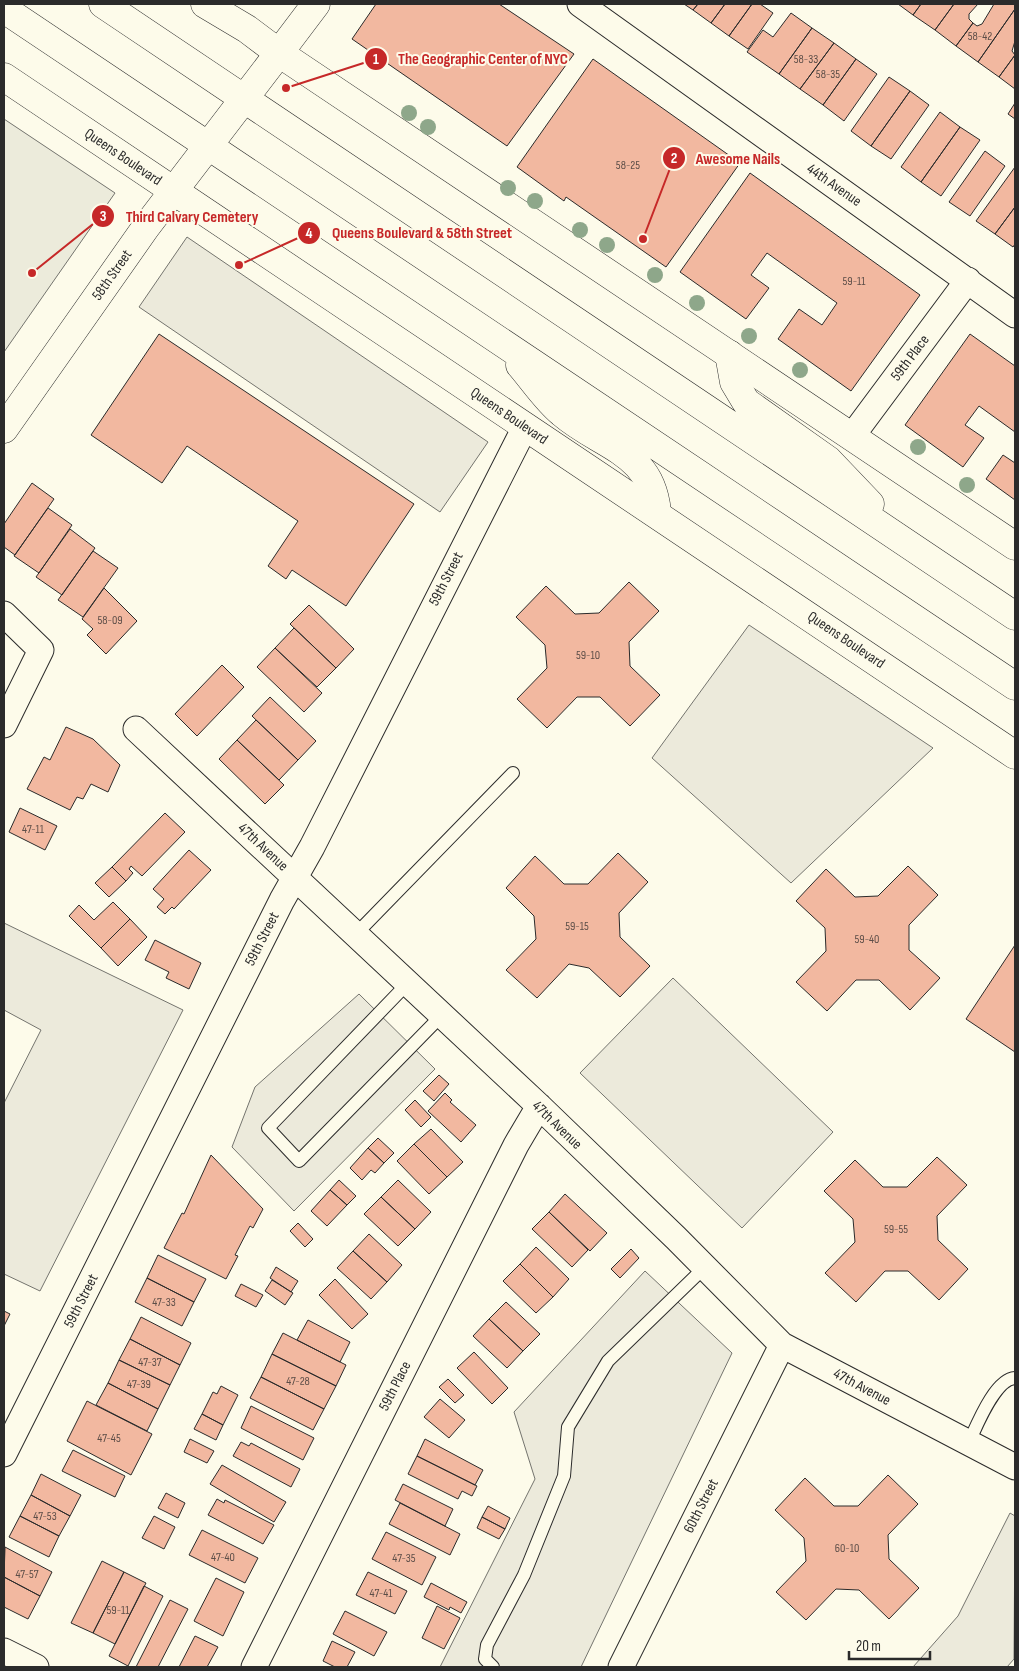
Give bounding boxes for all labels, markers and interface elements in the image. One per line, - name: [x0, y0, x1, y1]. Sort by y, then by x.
- house number: 58-42: [968, 29, 992, 44]
- callout: The Geographic Center of NYC: [363, 43, 578, 74]
- text: 1: [373, 50, 379, 69]
- text: The Geographic Center of NYC: [398, 50, 568, 69]
- house number: 58-33: [794, 52, 818, 67]
- house number: 58-35: [816, 67, 840, 82]
- street label: Queens Boulevard: [81, 124, 165, 190]
- callout: Awesome Nails: [661, 143, 791, 174]
- text: 2: [671, 149, 677, 168]
- text: Awesome Nails: [695, 150, 780, 169]
- house number: 58-25: [616, 158, 640, 173]
- street label: 44th Avenue: [803, 159, 865, 211]
- callout: Third Calvary Cemetery: [90, 200, 268, 231]
- text: 3: [100, 207, 107, 226]
- text: Third Calvary Cemetery: [126, 208, 259, 227]
- callout: Queens Boulevard & 58th Street: [297, 217, 522, 248]
- text: 4: [306, 224, 313, 243]
- text: Queens Boulevard & 58th Street: [332, 224, 512, 243]
- street label: 58th Street: [88, 246, 137, 304]
- house number: 59-11: [843, 274, 866, 289]
- street label: 59th Place: [886, 331, 934, 385]
- street label: Queens Boulevard: [467, 383, 551, 449]
- street label: 59th Street: [424, 549, 468, 609]
- street label: Queens Boulevard: [804, 607, 888, 673]
- house number: 58-09: [97, 613, 123, 628]
- house number: 59-10: [576, 648, 600, 663]
- street label: 47th Avenue: [234, 819, 292, 875]
- house number: 47-11: [22, 822, 45, 837]
- street label: 59th Street: [240, 909, 284, 969]
- house number: 59-15: [565, 919, 589, 934]
- house number: 59-40: [855, 932, 879, 947]
- street label: 47th Avenue: [528, 1097, 586, 1153]
- house number: 59-55: [884, 1222, 908, 1237]
- street label: 59th Street: [59, 1271, 103, 1331]
- house number: 47-33: [152, 1295, 176, 1310]
- house number: 47-37: [138, 1355, 162, 1370]
- street label: 59th Place: [375, 1358, 415, 1414]
- street label: 47th Avenue: [830, 1364, 894, 1410]
- house number: 47-28: [286, 1374, 310, 1389]
- house number: 47-39: [127, 1377, 151, 1392]
- house number: 47-45: [97, 1431, 121, 1446]
- street label: 60th Street: [679, 1475, 723, 1536]
- house number: 47-53: [33, 1509, 57, 1524]
- house number: 60-10: [835, 1541, 859, 1556]
- house number: 47-40: [211, 1550, 235, 1565]
- house number: 47-35: [392, 1551, 416, 1566]
- house number: 47-57: [15, 1567, 39, 1582]
- house number: 47-41: [370, 1586, 393, 1601]
- house number: 59-11: [107, 1603, 130, 1618]
- scale bar: [849, 1628, 930, 1660]
- text: 20 m: [856, 1637, 881, 1656]

